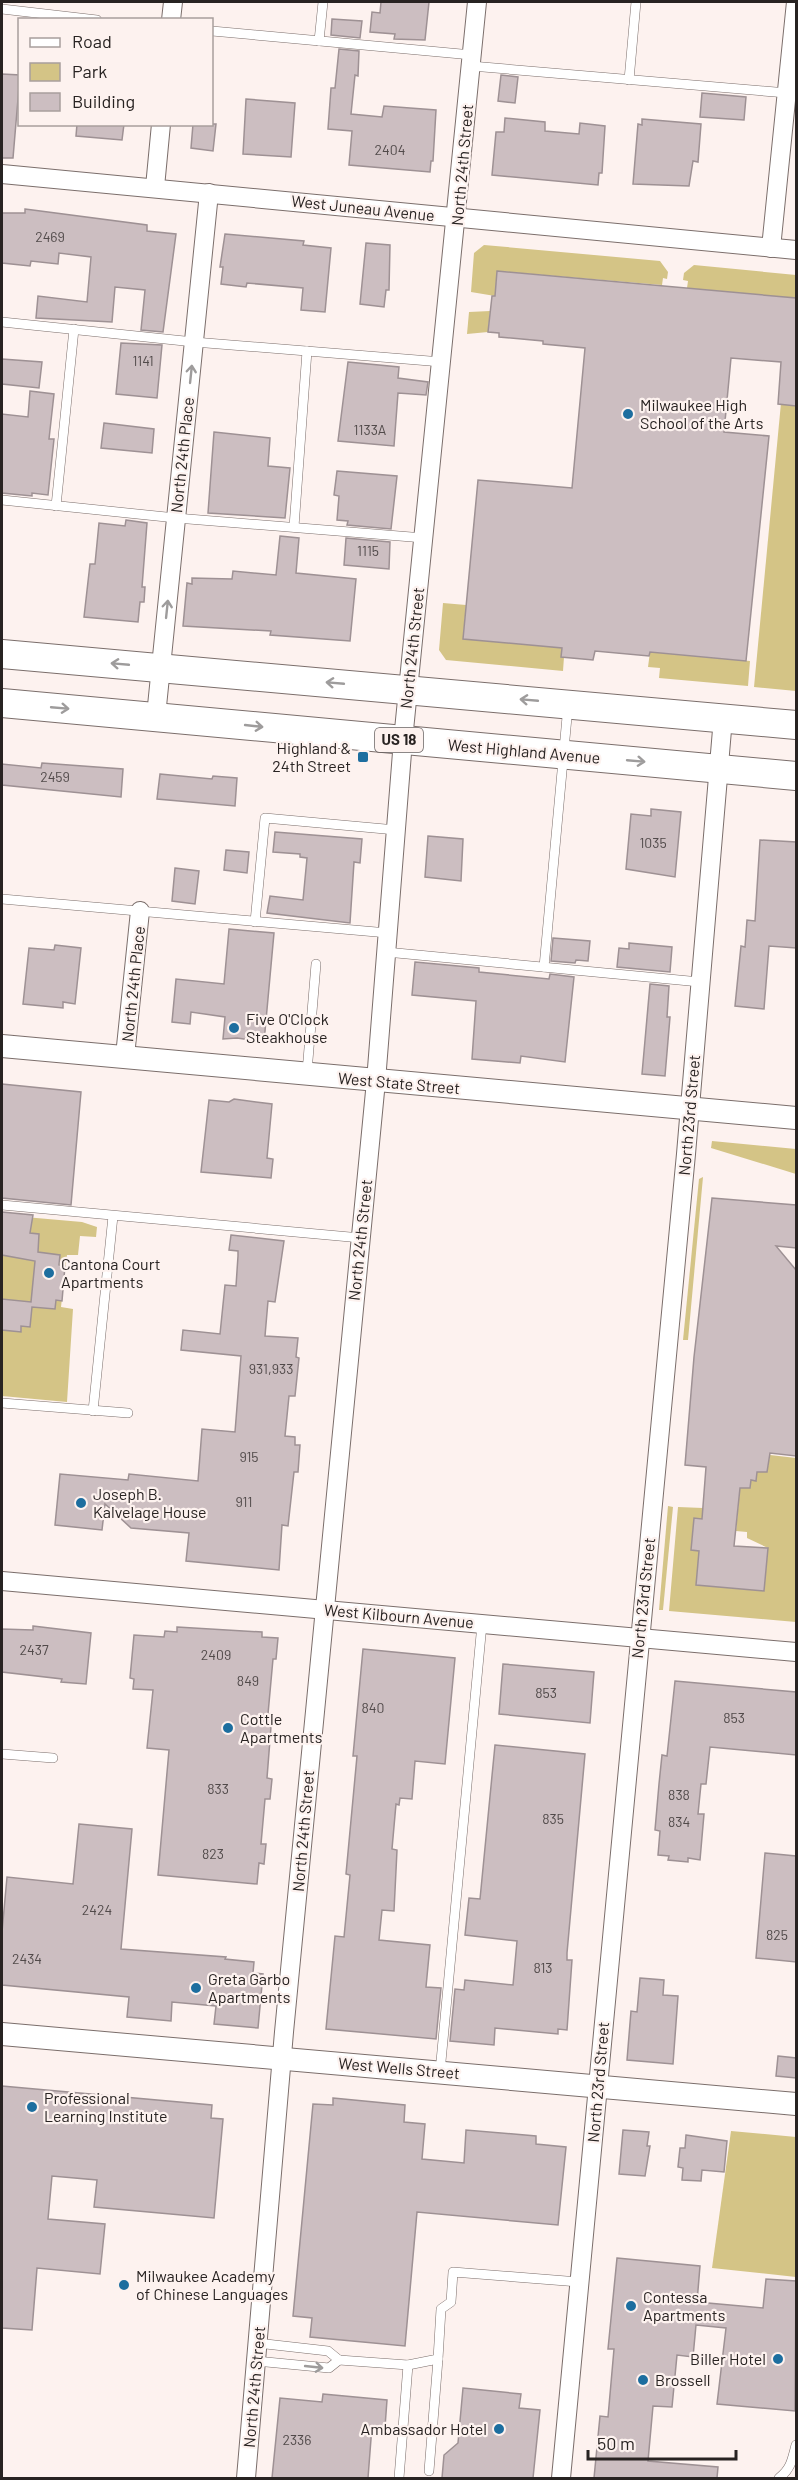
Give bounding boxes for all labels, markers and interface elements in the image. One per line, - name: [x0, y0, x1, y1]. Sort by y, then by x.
- legend: [18, 18, 213, 126]
- text: Road: [72, 30, 112, 52]
- text: Park: [72, 60, 107, 82]
- text: Building: [72, 90, 135, 112]
- street label: North 24th Street: [447, 103, 476, 227]
- house number: 2404: [375, 141, 405, 158]
- street label: West Juneau Avenue: [290, 191, 436, 224]
- house number: 2469: [35, 228, 65, 245]
- house number: 1141: [132, 352, 154, 369]
- one-way arrow: [185, 364, 196, 384]
- place label: Milwaukee High School of the Arts: [640, 395, 763, 432]
- street label: North 24th Place: [166, 396, 197, 514]
- marker: Milwaukee High School of the Arts: [621, 407, 635, 421]
- house number: 1133A: [354, 421, 387, 438]
- house number: 1115: [357, 542, 379, 559]
- street label: North 24th Street: [396, 586, 427, 710]
- one-way arrow: [162, 600, 173, 620]
- one-way arrow: [110, 658, 130, 669]
- one-way arrow: [325, 677, 345, 688]
- one-way arrow: [520, 694, 540, 705]
- one-way arrow: [49, 703, 69, 714]
- one-way arrow: [244, 721, 263, 732]
- road number: US 18: [375, 728, 423, 752]
- street label: West Highland Avenue: [447, 734, 601, 767]
- place label: Highland & 24th Street: [272, 738, 351, 775]
- marker: Highland & 24th Street: [356, 750, 370, 764]
- one-way arrow: [626, 756, 646, 767]
- house number: 2459: [40, 768, 70, 785]
- house number: 1035: [639, 834, 667, 851]
- street label: North 24th Place: [117, 925, 148, 1043]
- place label: Five O'Clock Steakhouse: [246, 1009, 329, 1046]
- marker: Five O'Clock Steakhouse: [227, 1021, 241, 1035]
- street label: North 23rd Street: [674, 1054, 703, 1176]
- street label: West State Street: [337, 1068, 461, 1097]
- street label: North 24th Street: [344, 1178, 375, 1302]
- place label: Cantona Court Apartments: [61, 1254, 161, 1291]
- marker: Cantona Court Apartments: [42, 1266, 56, 1280]
- house number: 931,933: [249, 1360, 293, 1377]
- house number: 915: [239, 1448, 259, 1465]
- place label: Joseph B. Kalvelage House: [93, 1484, 207, 1521]
- house number: 911: [236, 1493, 252, 1510]
- marker: Joseph B. Kalvelage House: [74, 1496, 88, 1510]
- street label: North 23rd Street: [627, 1537, 658, 1659]
- street label: West Kilbourn Avenue: [323, 1599, 475, 1632]
- house number: 2437: [19, 1641, 49, 1658]
- house number: 2409: [201, 1646, 231, 1663]
- house number: 849: [237, 1672, 259, 1689]
- house number: 853: [535, 1684, 557, 1701]
- house number: 840: [362, 1699, 384, 1716]
- place label: Cottle Apartments: [240, 1709, 322, 1746]
- house number: 853: [723, 1709, 745, 1726]
- marker: Cottle Apartments: [221, 1721, 235, 1735]
- street label: North 24th Street: [288, 1769, 317, 1893]
- house number: 833: [207, 1780, 229, 1797]
- house number: 838: [668, 1786, 690, 1803]
- house number: 835: [542, 1810, 564, 1827]
- house number: 834: [668, 1813, 690, 1830]
- house number: 823: [202, 1845, 224, 1862]
- house number: 2424: [82, 1901, 112, 1918]
- house number: 825: [766, 1926, 788, 1943]
- house number: 2434: [12, 1950, 42, 1967]
- house number: 813: [533, 1959, 553, 1976]
- place label: Greta Garbo Apartments: [208, 1969, 290, 2006]
- marker: Greta Garbo Apartments: [189, 1981, 203, 1995]
- street label: North 23rd Street: [583, 2021, 612, 2143]
- street label: West Wells Street: [337, 2053, 461, 2082]
- place label: Professional Learning Institute: [44, 2088, 168, 2125]
- marker: Professional Learning Institute: [25, 2100, 39, 2114]
- place label: Milwaukee Academy of Chinese Languages: [136, 2266, 288, 2303]
- marker: Milwaukee Academy of Chinese Languages: [117, 2278, 131, 2292]
- place label: Contessa Apartments: [643, 2287, 725, 2324]
- marker: Contessa Apartments: [624, 2299, 638, 2313]
- street label: North 24th Street: [239, 2325, 268, 2449]
- place label: Biller Hotel: [690, 2349, 766, 2368]
- marker: Biller Hotel: [771, 2352, 785, 2366]
- one-way arrow: [304, 2362, 323, 2373]
- place label: Brossell: [655, 2370, 711, 2389]
- marker: Brossell: [636, 2373, 650, 2387]
- place label: Ambassador Hotel: [360, 2419, 487, 2438]
- marker: Ambassador Hotel: [492, 2422, 506, 2436]
- scale bar: [588, 2423, 736, 2461]
- house number: 2336: [282, 2431, 312, 2448]
- text: 50 m: [597, 2432, 635, 2454]

